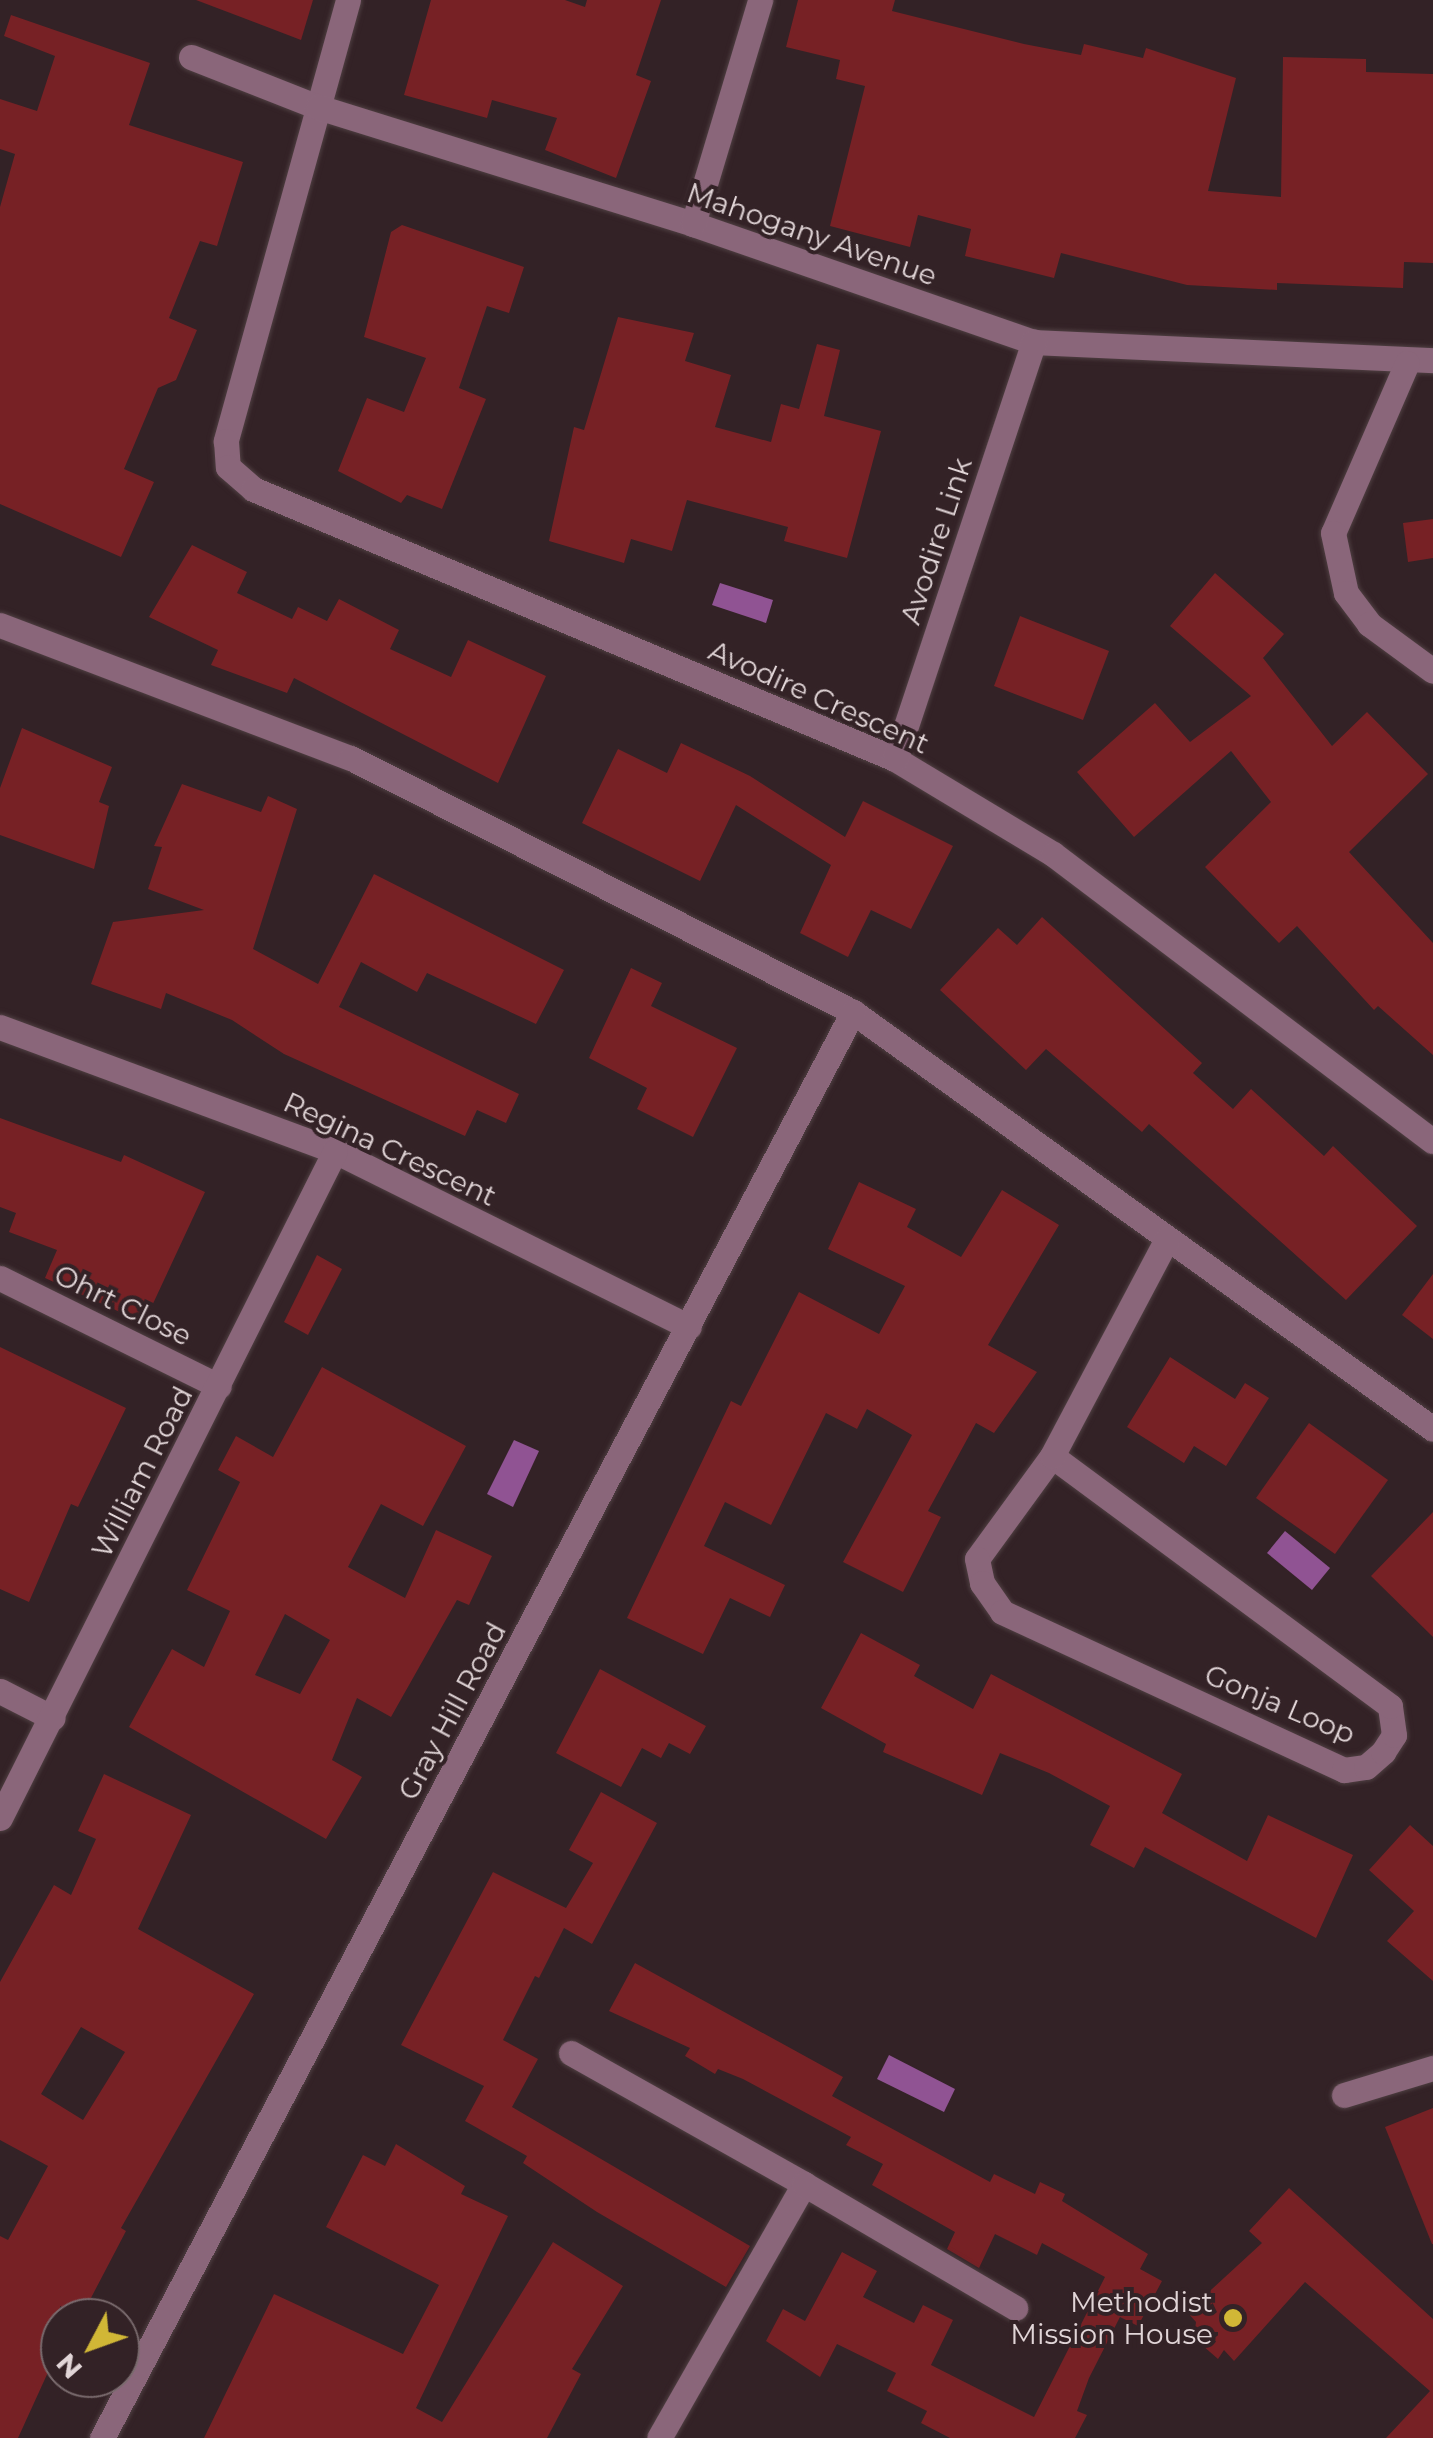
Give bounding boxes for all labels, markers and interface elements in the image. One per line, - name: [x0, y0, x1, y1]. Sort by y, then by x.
- street label: Mahogany Avenue: [683, 175, 941, 293]
- street label: Avodire Link: [893, 454, 979, 628]
- street label: Avodire Crescent: [704, 633, 934, 761]
- street label: Regina Crescent: [278, 1085, 502, 1213]
- street label: Ohrt Close: [49, 1257, 197, 1353]
- street label: William Road: [84, 1381, 200, 1563]
- street label: Gray Hill Road: [391, 1617, 513, 1805]
- street label: Gonja Loop: [1200, 1657, 1360, 1751]
- place label: Methodist Mission House: [1010, 2285, 1213, 2351]
- north arrow: [40, 2298, 140, 2398]
- marker: Methodist Mission House: [1222, 2307, 1244, 2329]
- text: N: [49, 2347, 89, 2386]

